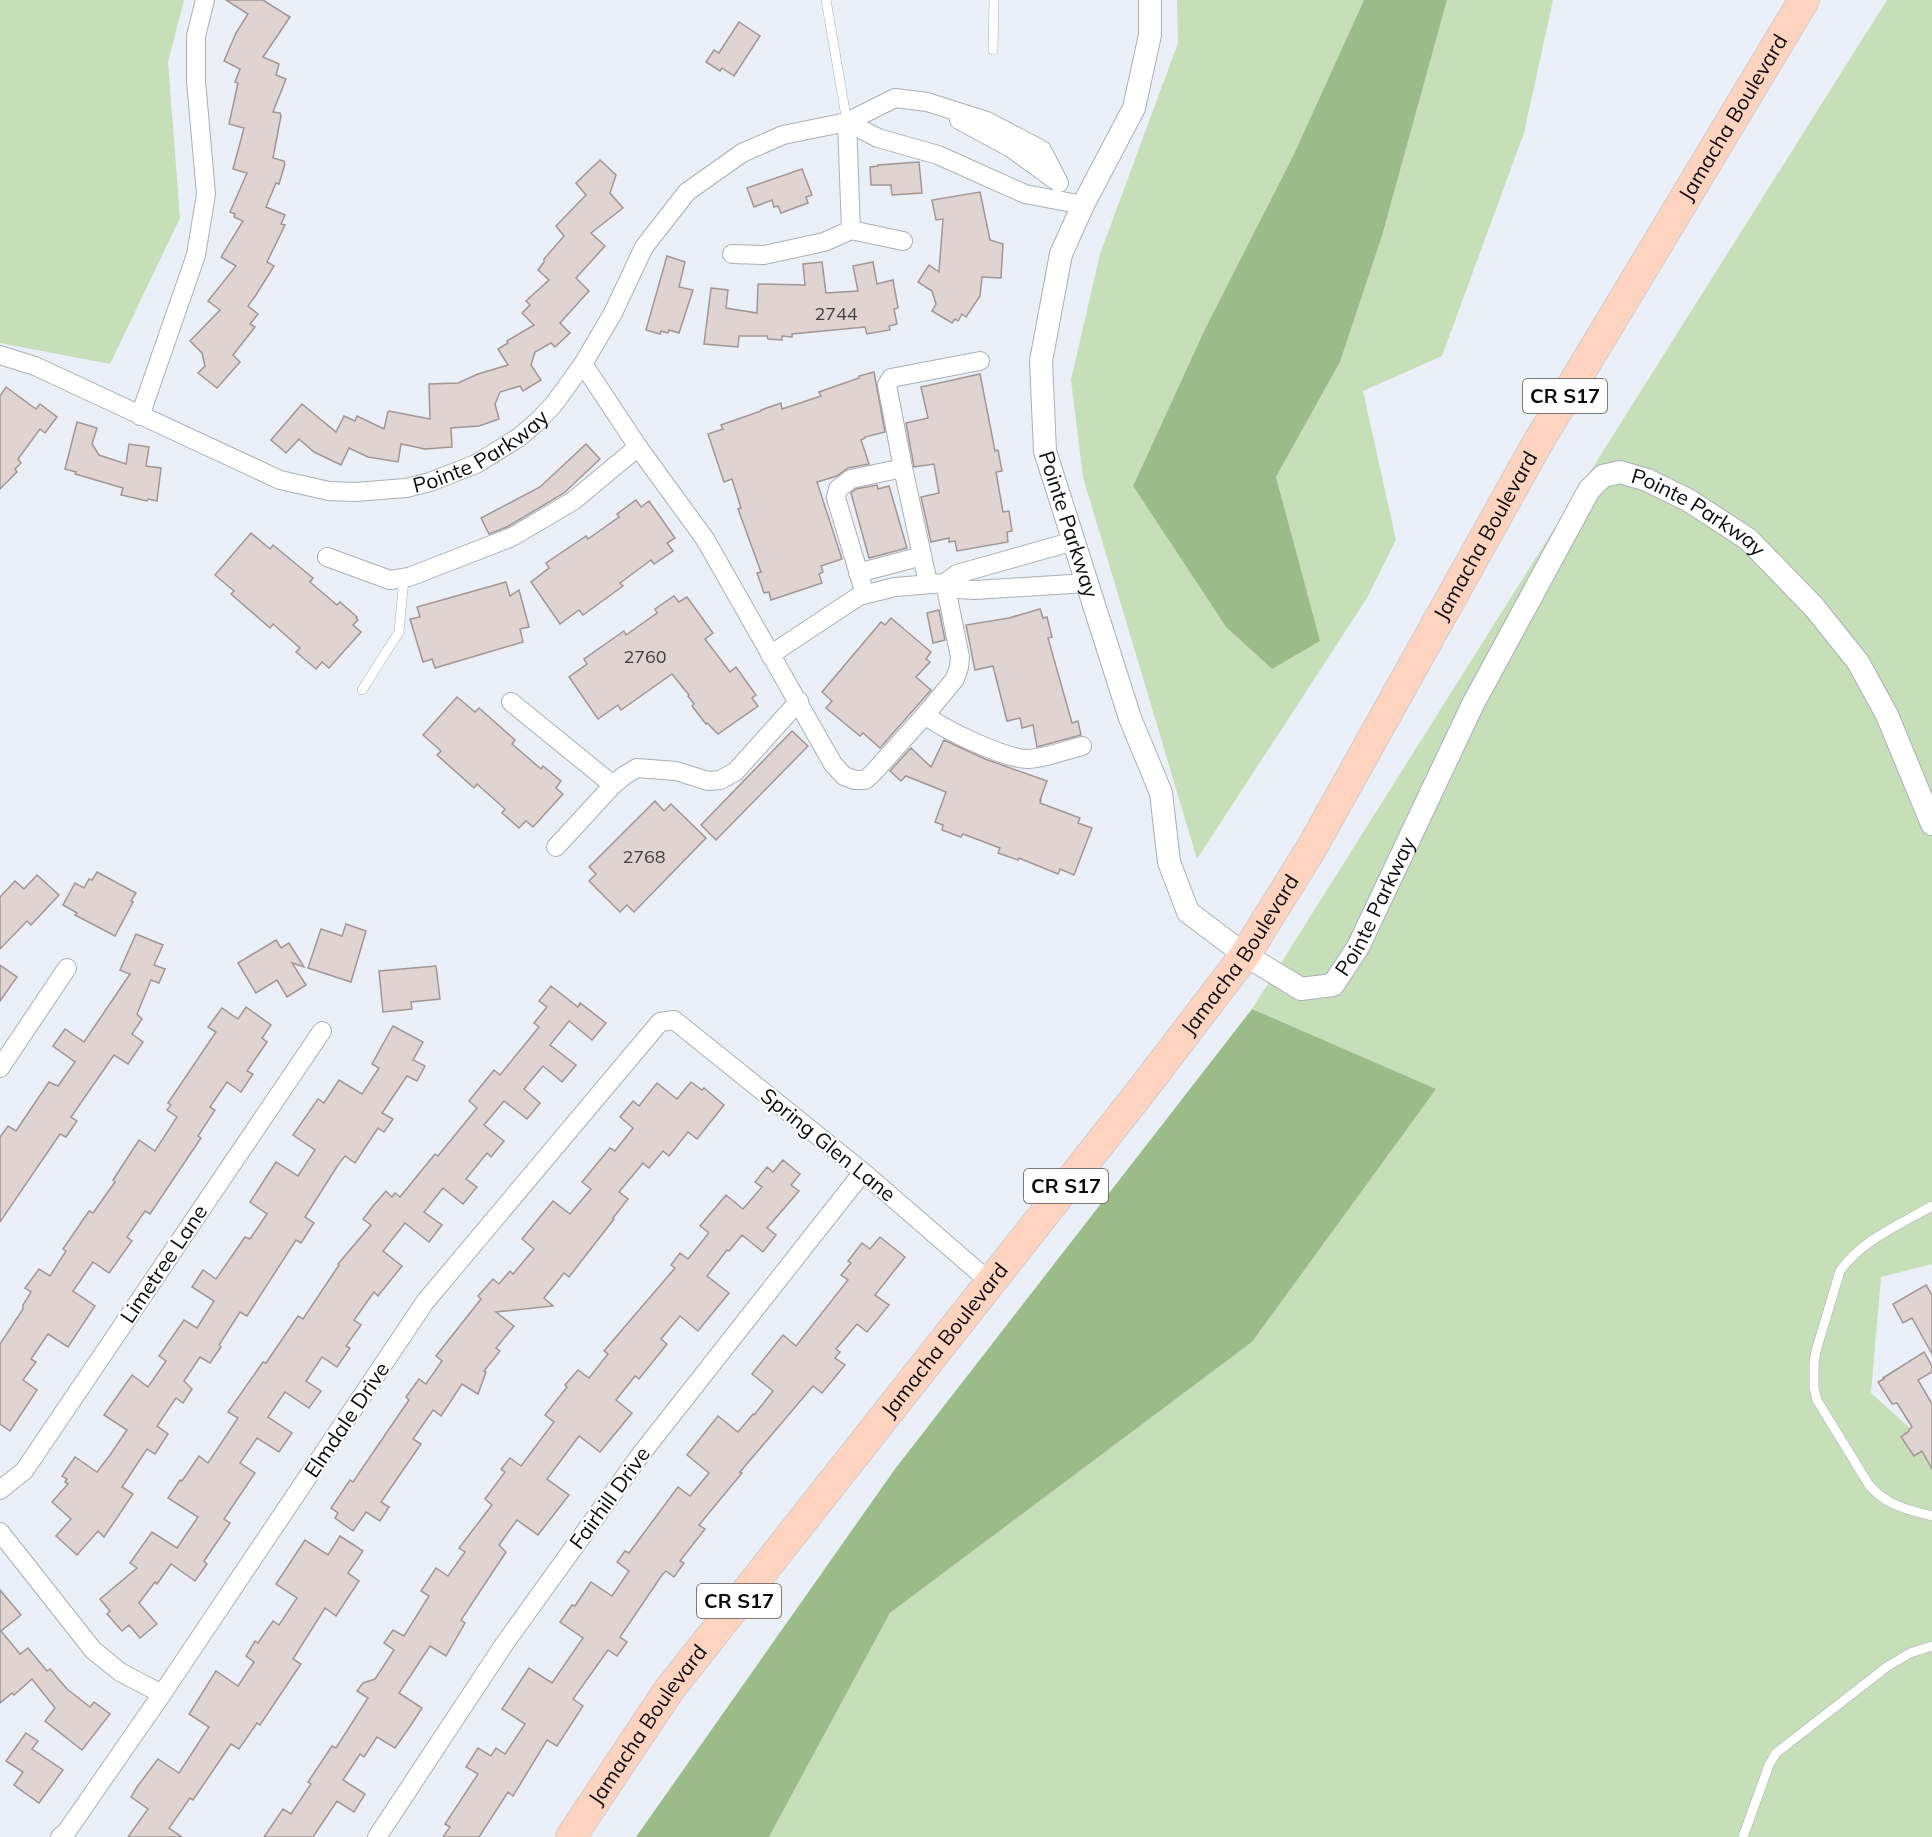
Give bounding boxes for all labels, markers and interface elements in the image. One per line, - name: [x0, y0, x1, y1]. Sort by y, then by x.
- street label: Jamacha Boulevard: [1672, 29, 1792, 205]
- house number: 2744: [814, 302, 858, 325]
- road number: CR S17: [1523, 379, 1607, 413]
- street label: Pointe Parkway: [410, 404, 554, 498]
- street label: Jamacha Boulevard: [1427, 446, 1542, 625]
- street label: Pointe Parkway: [1034, 448, 1105, 601]
- street label: Pointe Parkway: [1628, 462, 1772, 561]
- house number: 2760: [623, 645, 667, 668]
- street label: Pointe Parkway: [1329, 832, 1420, 980]
- house number: 2768: [622, 845, 666, 868]
- street label: Jamacha Boulevard: [1175, 869, 1304, 1040]
- street label: Spring Glen Lane: [756, 1082, 901, 1207]
- road number: CR S17: [1024, 1169, 1108, 1203]
- street label: Limetree Lane: [114, 1199, 212, 1328]
- street label: Jamacha Boulevard: [875, 1257, 1013, 1422]
- street label: Elmdale Drive: [298, 1357, 394, 1482]
- street label: Fairhill Drive: [563, 1441, 655, 1554]
- road number: CR S17: [697, 1584, 781, 1618]
- street label: Jamacha Boulevard: [582, 1639, 712, 1809]

